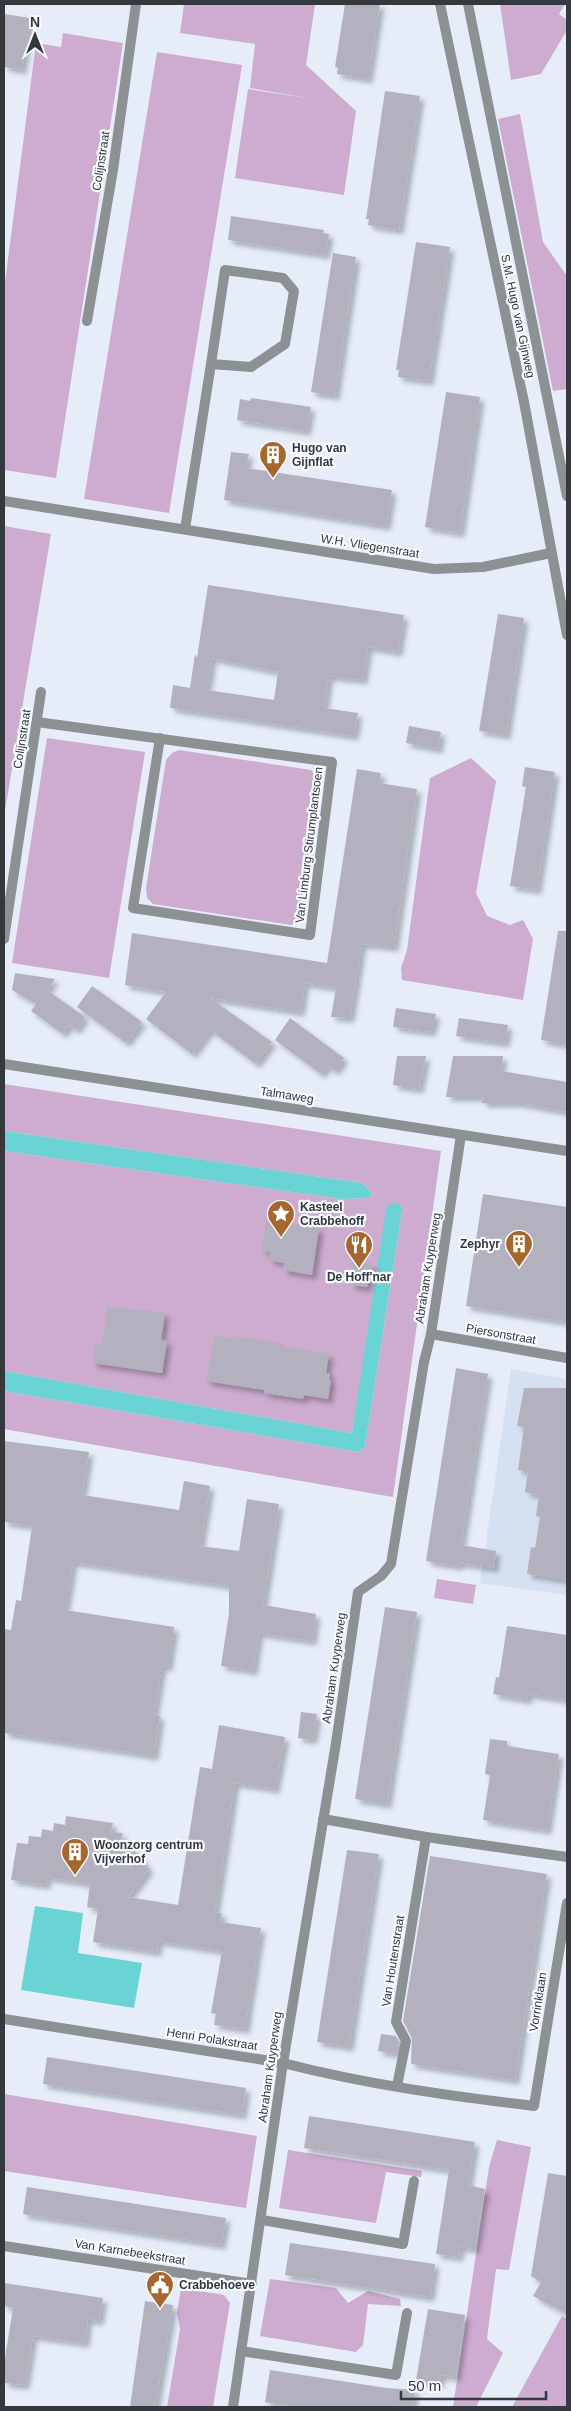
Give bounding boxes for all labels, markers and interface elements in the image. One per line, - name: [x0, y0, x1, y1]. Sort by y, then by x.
- north arrow: [10, 10, 60, 60]
- text: N: [30, 14, 40, 30]
- street label: Colijnstraat: [89, 130, 113, 192]
- street label: S.M. Hugo van Gijnweg: [498, 253, 538, 379]
- building icon: Hugo van Gijnflat: [258, 440, 288, 479]
- place label: Hugo van Gijnflat: [292, 441, 347, 469]
- street label: W.H. Vliegenstraat: [320, 531, 421, 561]
- street label: Colijnstraat: [10, 708, 34, 770]
- street label: Van Limburg Stirumplantsoen: [292, 766, 326, 924]
- street label: Talmaweg: [259, 1084, 315, 1106]
- place icon: Kasteel Crabbehoff: [266, 1199, 296, 1238]
- place label: Kasteel Crabbehoff: [300, 1200, 365, 1228]
- street label: Abraham Kuyperweg: [412, 1212, 444, 1324]
- building icon: Zephyr: [504, 1229, 534, 1268]
- restaurant icon: De Hoff'nar: [344, 1230, 374, 1269]
- place label: Zephyr: [460, 1237, 500, 1251]
- place label: De Hoff'nar: [327, 1270, 391, 1284]
- street label: Piersonstraat: [465, 1321, 538, 1347]
- street label: Abraham Kuyperweg: [319, 1612, 349, 1724]
- building icon: Woonzorg centrum Vijverhof: [60, 1837, 90, 1876]
- place label: Woonzorg centrum Vijverhof: [94, 1838, 203, 1866]
- street label: Van Houtenstraat: [379, 1914, 407, 2008]
- street label: Vorrinklaan: [526, 1971, 550, 2033]
- street label: Abraham Kuyperweg: [255, 2011, 285, 2123]
- street label: Henri Polakstraat: [165, 2025, 259, 2053]
- street label: Van Karnebeekstraat: [74, 2236, 187, 2268]
- public building icon: Crabbehoeve: [145, 2270, 175, 2309]
- place label: Crabbehoeve: [179, 2278, 255, 2292]
- scale bar: [401, 2368, 546, 2400]
- text: 50 m: [408, 2377, 441, 2394]

